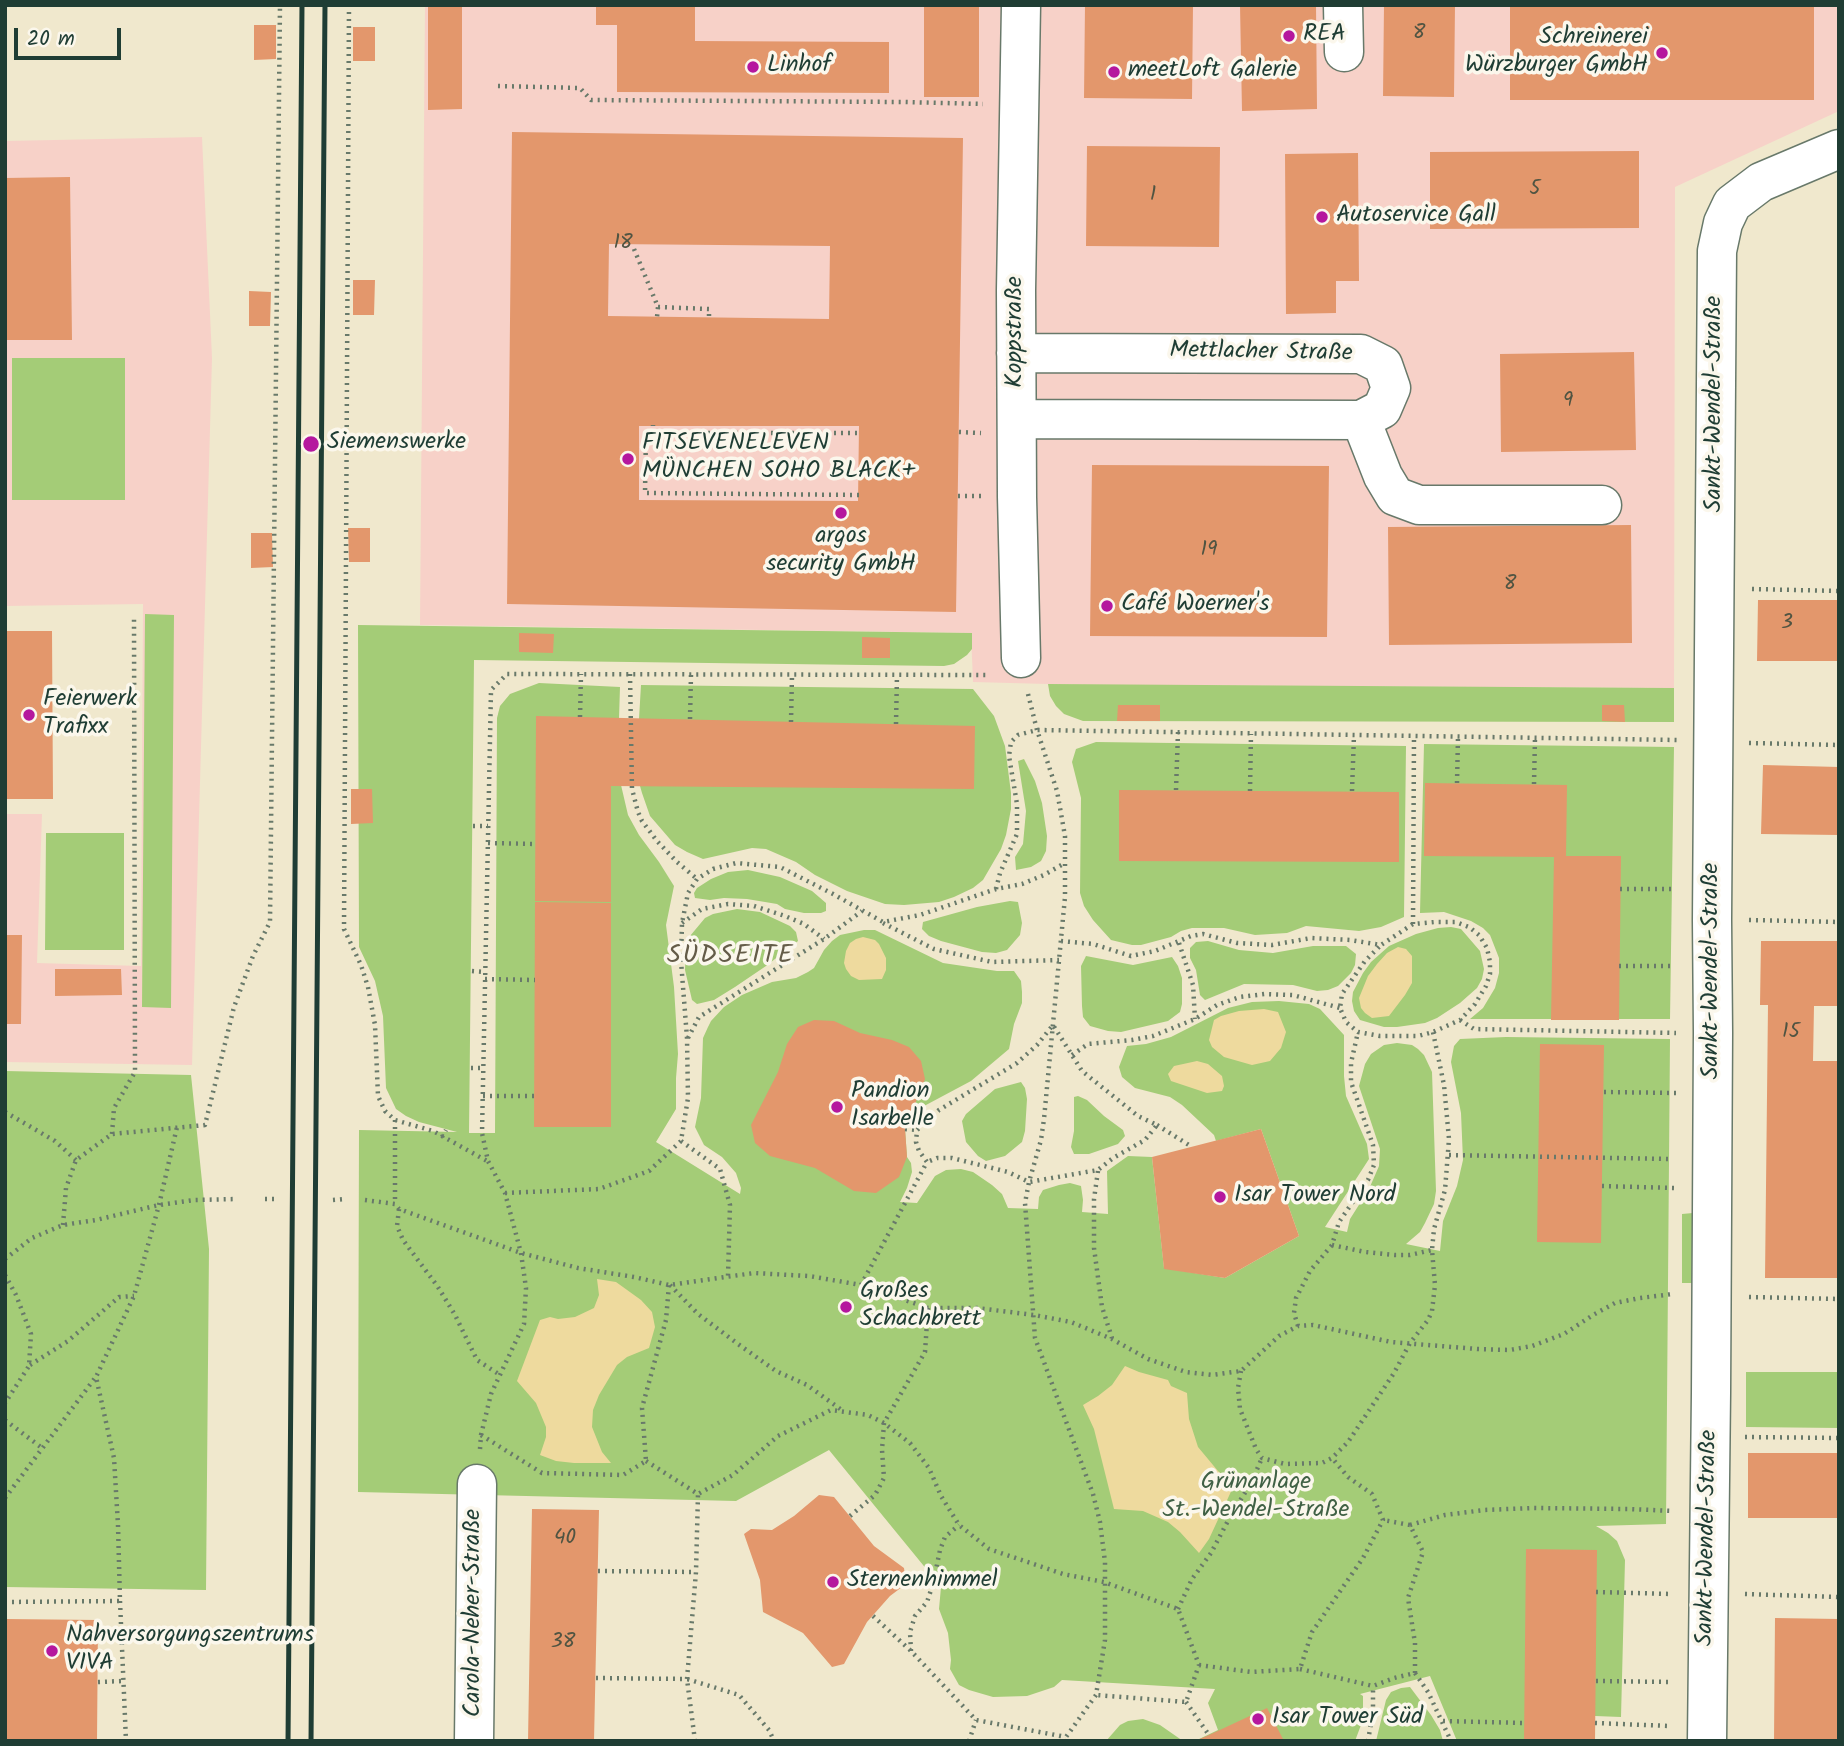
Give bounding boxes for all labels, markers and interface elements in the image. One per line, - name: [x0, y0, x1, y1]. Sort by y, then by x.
- scale bar: [18, 14, 124, 58]
- house number: 8: [1413, 21, 1425, 47]
- place label: REA: [1303, 22, 1346, 50]
- text: 20 m: [27, 23, 75, 56]
- place label: Schreinerei Würzburger GmbH: [1465, 25, 1648, 81]
- marker: REA: [1281, 28, 1297, 44]
- marker: Schreinerei Würzburger GmbH: [1654, 45, 1670, 61]
- place label: Linhof: [767, 53, 831, 81]
- place label: meetLoft Galerie: [1128, 58, 1297, 86]
- marker: Linhof: [745, 59, 761, 75]
- marker: meetLoft Galerie: [1106, 64, 1122, 80]
- house number: 5: [1529, 177, 1541, 203]
- house number: 1: [1150, 183, 1156, 209]
- place label: Autoservice Gall: [1336, 203, 1496, 231]
- marker: Autoservice Gall: [1314, 209, 1330, 225]
- house number: 18: [613, 231, 633, 257]
- street label: Koppstraße: [1003, 276, 1031, 388]
- street label: Sankt-Wendel-Straße: [1702, 296, 1730, 512]
- street label: Mettlacher Straße: [1169, 338, 1353, 370]
- house number: 9: [1563, 389, 1573, 415]
- place label: Siemenswerke: [327, 430, 466, 458]
- place label: FITSEVENELEVEN MÜNCHEN SOHO BLACK+: [642, 431, 916, 487]
- marker: Siemenswerke: [301, 434, 321, 454]
- marker: FITSEVENELEVEN MÜNCHEN SOHO BLACK+: [620, 451, 636, 467]
- marker: argos security GmbH: [833, 505, 849, 521]
- place label: argos security GmbH: [766, 524, 916, 580]
- house number: 19: [1201, 538, 1217, 564]
- house number: 8: [1504, 572, 1516, 598]
- place label: Café Woerner's: [1121, 592, 1269, 620]
- marker: Café Woerner's: [1099, 598, 1115, 614]
- house number: 3: [1781, 611, 1793, 637]
- place label: Feierwerk Trafixx: [43, 687, 137, 743]
- marker: Feierwerk Trafixx: [21, 707, 37, 723]
- street label: Sankt-Wendel-Straße: [1699, 863, 1727, 1079]
- district label: SÜDSEITE: [668, 942, 794, 974]
- house number: 15: [1782, 1020, 1800, 1046]
- place label: Pandion Isarbelle: [851, 1079, 934, 1135]
- marker: Pandion Isarbelle: [829, 1099, 845, 1115]
- place label: Isar Tower Nord: [1234, 1183, 1396, 1211]
- marker: Isar Tower Nord: [1212, 1189, 1228, 1205]
- place label: Großes Schachbrett: [860, 1279, 981, 1335]
- marker: Großes Schachbrett: [838, 1299, 854, 1315]
- street label: Sankt-Wendel-Straße: [1693, 1430, 1725, 1646]
- park label: Grünanlage St.-Wendel-Straße: [1163, 1470, 1349, 1526]
- street label: Carola-Neher-Straße: [461, 1509, 489, 1717]
- house number: 40: [554, 1526, 576, 1552]
- place label: Sternenhimmel: [847, 1568, 998, 1596]
- marker: Sternenhimmel: [825, 1574, 841, 1590]
- place label: Nahversorgungszentrums VIVA: [66, 1623, 314, 1679]
- house number: 38: [551, 1630, 575, 1656]
- marker: Nahversorgungszentrums VIVA: [44, 1643, 60, 1659]
- place label: Isar Tower Süd: [1272, 1705, 1423, 1733]
- marker: Isar Tower Süd: [1250, 1711, 1266, 1727]

